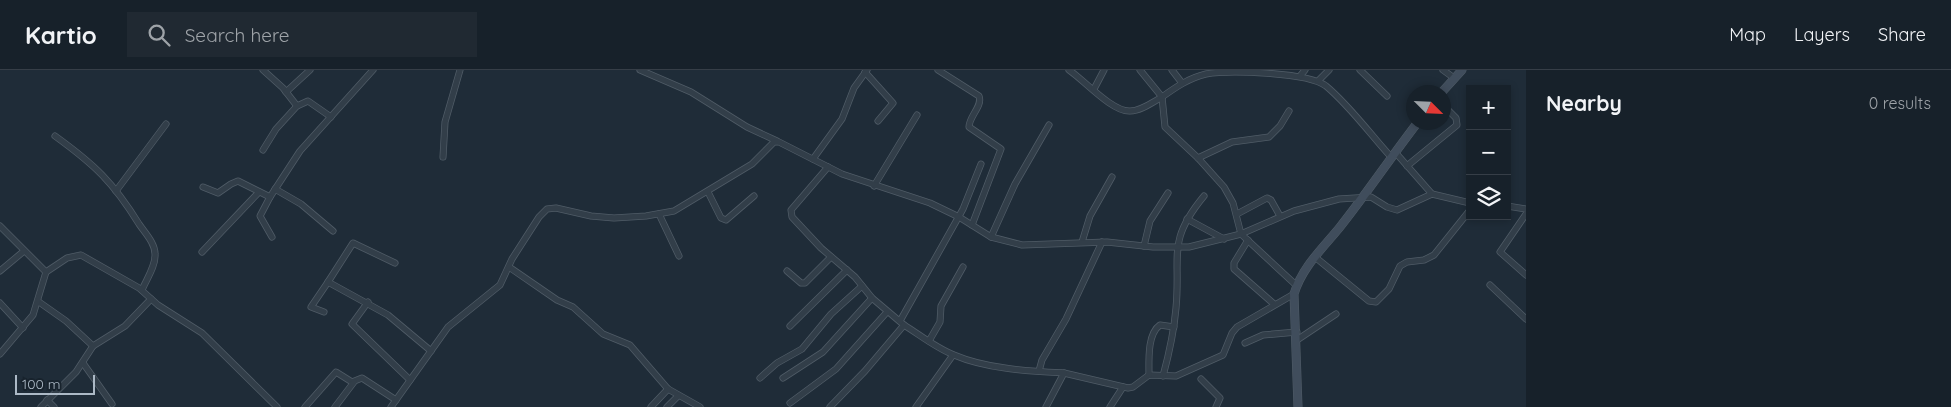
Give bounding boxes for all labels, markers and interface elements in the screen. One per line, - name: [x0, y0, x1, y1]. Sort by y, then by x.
- search box: [127, 12, 477, 57]
- text: Kartio: [25, 20, 97, 50]
- icon: search: [145, 21, 173, 49]
- text: Search here: [185, 23, 290, 47]
- text: Map: [1729, 23, 1766, 46]
- text: Layers: [1794, 23, 1850, 46]
- text: Share: [1878, 23, 1926, 46]
- north arrow: [1406, 85, 1451, 130]
- map controls: [1466, 85, 1511, 220]
- button: +: [1466, 85, 1511, 130]
- text: Nearby: [1546, 90, 1622, 116]
- text: 0 results: [1869, 93, 1931, 113]
- button: −: [1466, 130, 1511, 175]
- button: layers: [1466, 175, 1511, 220]
- scale bar: [15, 372, 95, 395]
- text: 100 m: [22, 375, 60, 393]

